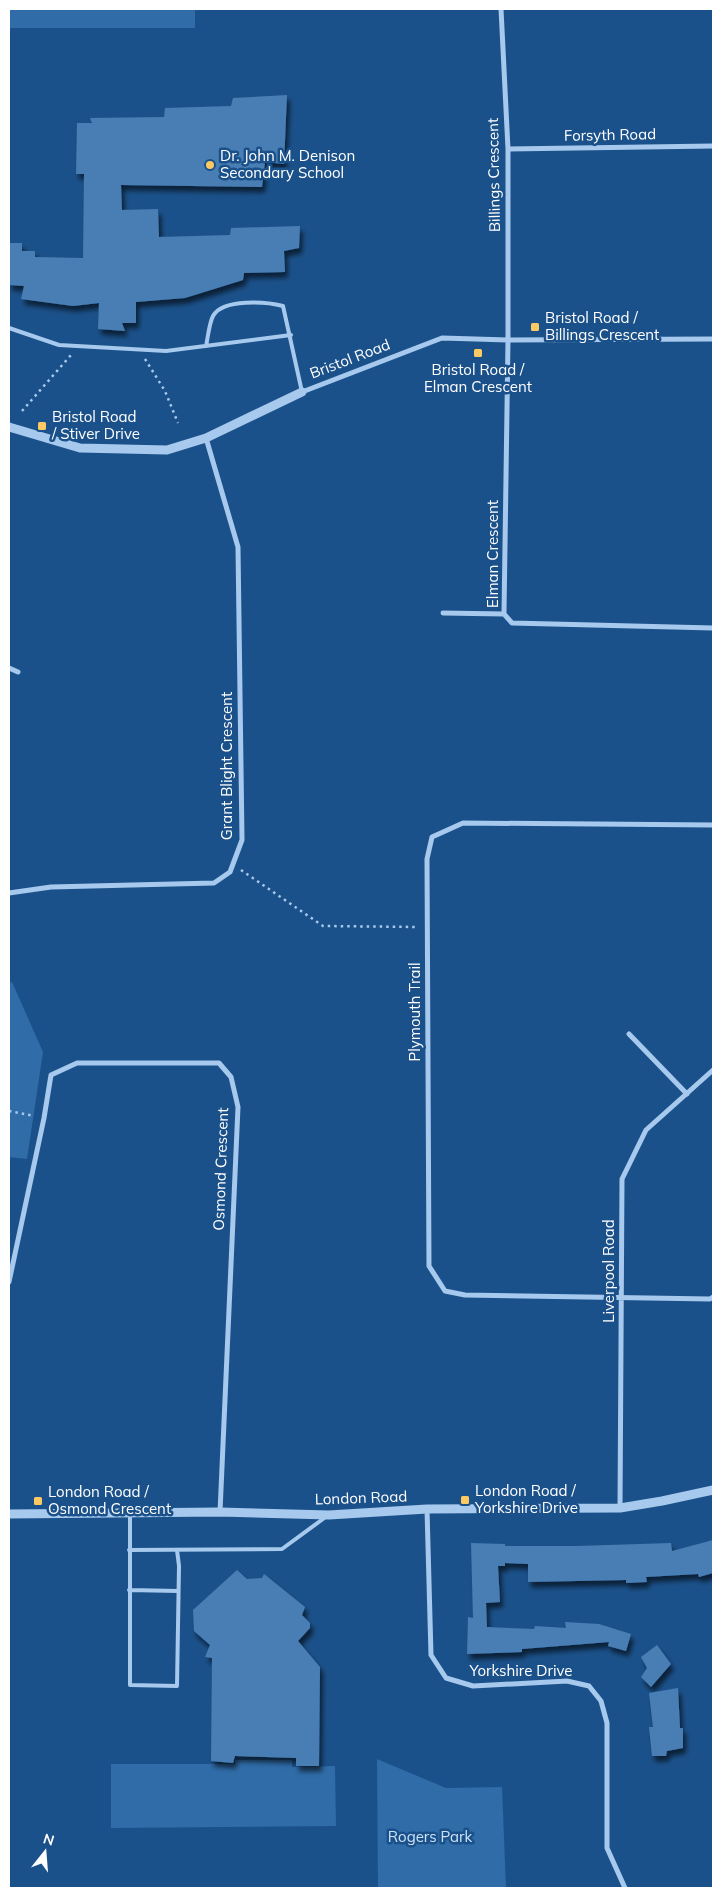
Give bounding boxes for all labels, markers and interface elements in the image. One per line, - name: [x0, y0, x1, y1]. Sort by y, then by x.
- street label: Billings Crescent: [483, 118, 504, 232]
- street label: Forsyth Road: [564, 124, 656, 145]
- place label: Dr. John M. Denison Secondary School: [220, 146, 355, 182]
- marker: Dr. John M. Denison Secondary School: [204, 159, 216, 171]
- place label: Bristol Road / Billings Crescent: [545, 308, 659, 344]
- marker: Bristol Road / Billings Crescent: [529, 321, 541, 333]
- street label: Bristol Road: [307, 335, 393, 383]
- marker: Bristol Road / Elman Crescent: [472, 347, 484, 359]
- place label: Bristol Road / Elman Crescent: [424, 360, 532, 396]
- place label: Bristol Road / Stiver Drive: [51, 407, 140, 443]
- marker: Bristol Road / Stiver Drive: [36, 420, 48, 432]
- street label: Elman Crescent: [483, 500, 502, 608]
- street label: Grant Blight Crescent: [217, 692, 236, 840]
- street label: Plymouth Trail: [405, 962, 424, 1062]
- street label: Osmond Crescent: [209, 1107, 232, 1231]
- street label: Liverpool Road: [599, 1219, 618, 1323]
- place label: London Road / Yorkshire Drive: [474, 1481, 578, 1517]
- place label: London Road / Osmond Crescent: [48, 1482, 171, 1518]
- street label: London Road: [314, 1486, 408, 1509]
- marker: London Road / Yorkshire Drive: [459, 1494, 471, 1506]
- marker: London Road / Osmond Crescent: [32, 1495, 44, 1507]
- street label: Yorkshire Drive: [469, 1661, 572, 1680]
- north arrow: [20, 1827, 70, 1877]
- park label: Rogers Park: [388, 1827, 472, 1846]
- text: N: [41, 1829, 56, 1850]

